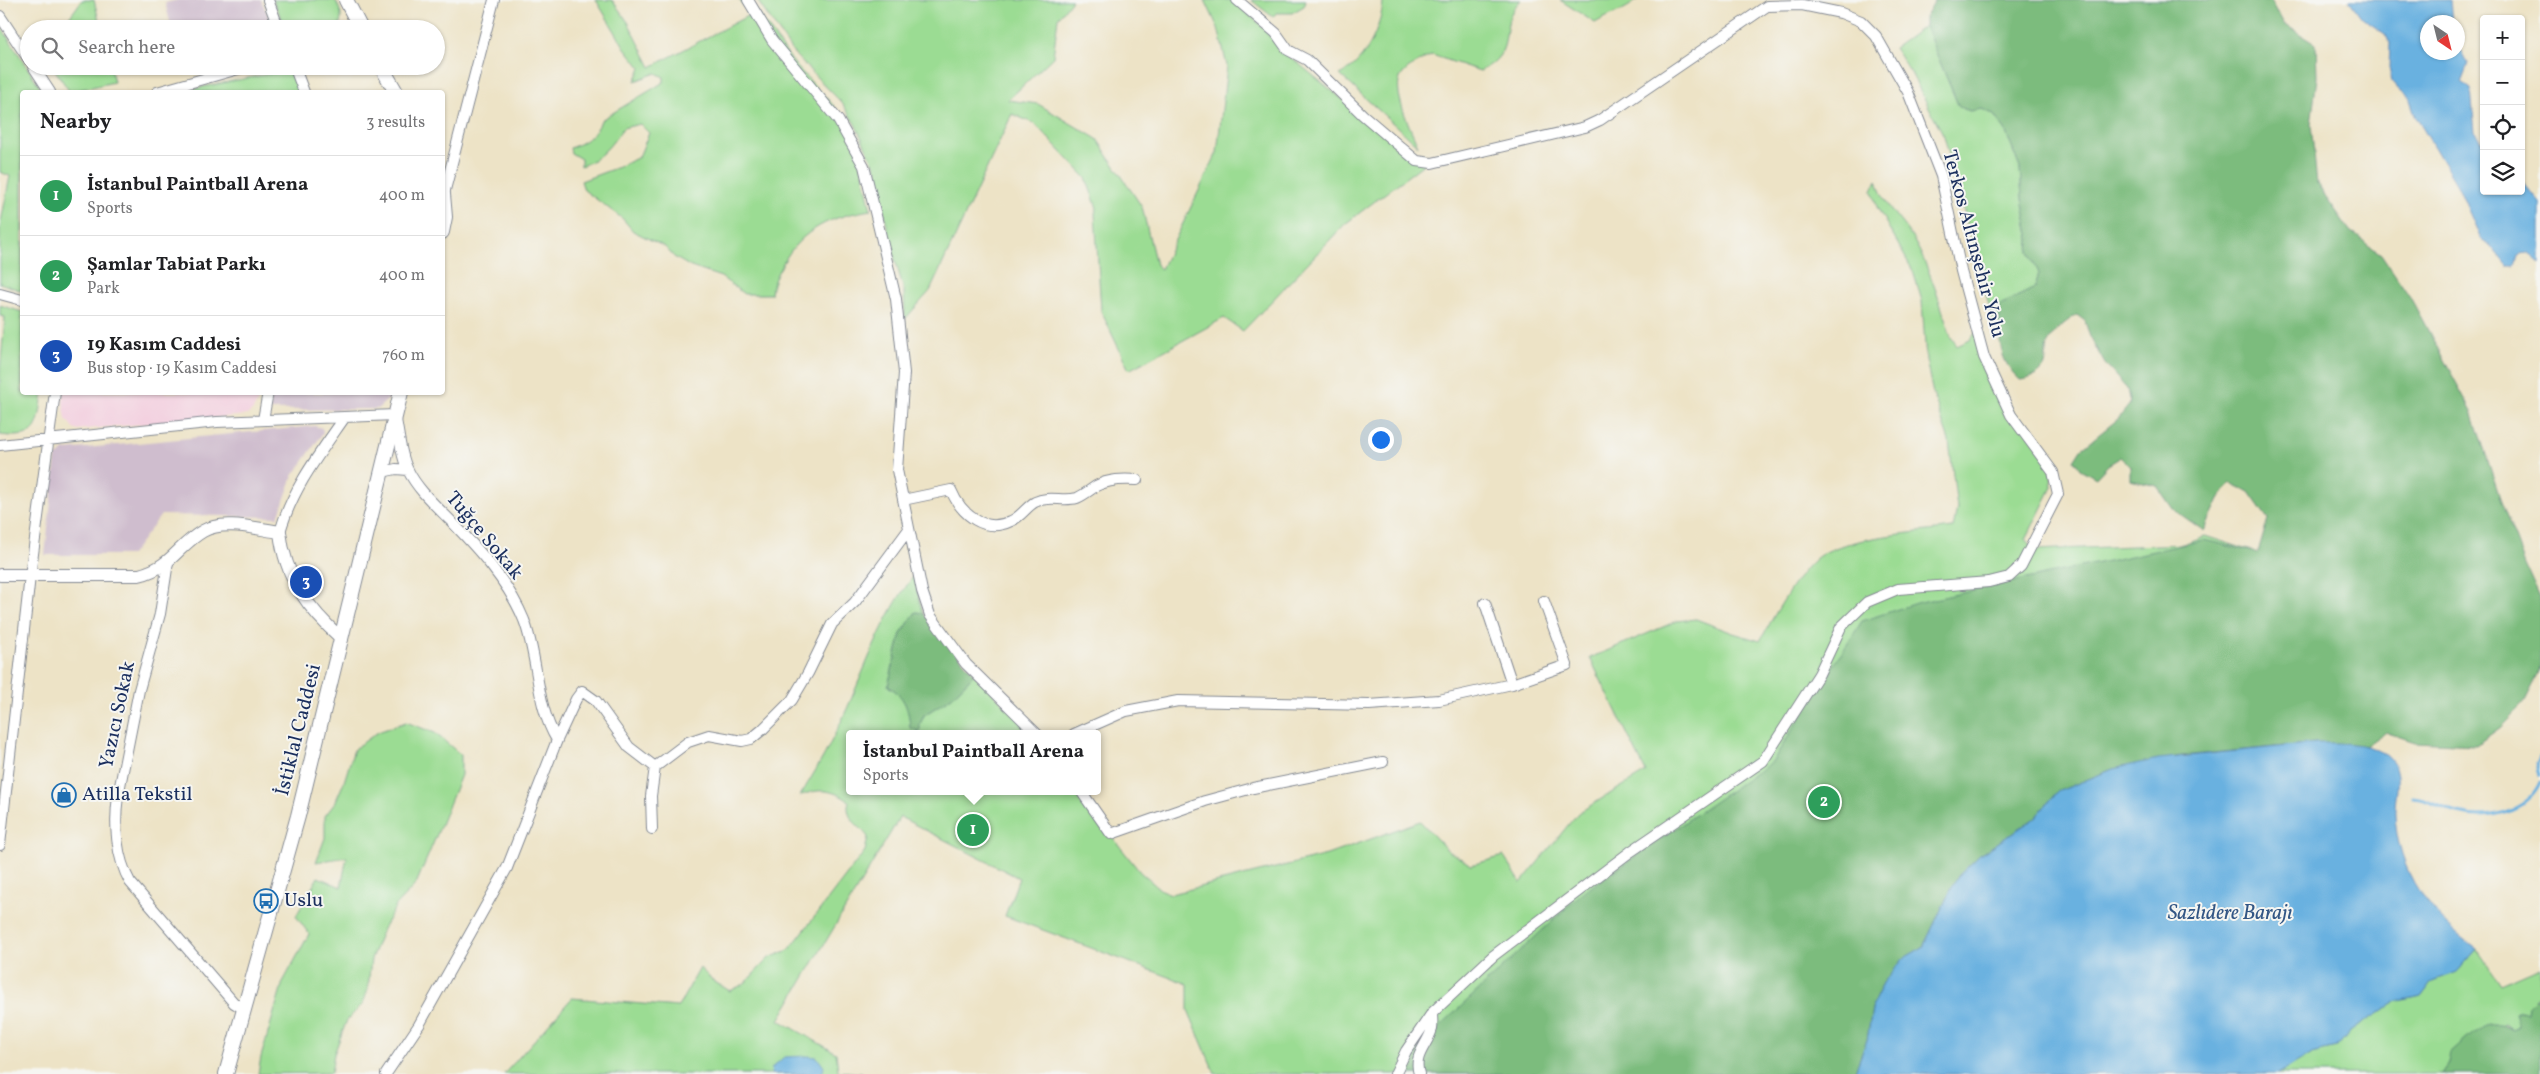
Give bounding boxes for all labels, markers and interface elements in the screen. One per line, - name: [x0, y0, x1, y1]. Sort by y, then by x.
- north arrow: [2420, 15, 2465, 60]
- map controls: [2480, 15, 2525, 195]
- button: +: [2480, 15, 2525, 60]
- search box: [20, 20, 445, 75]
- icon: search: [38, 34, 66, 62]
- text: Search here: [78, 35, 175, 61]
- button: −: [2480, 60, 2525, 105]
- button: locate: [2480, 105, 2525, 150]
- text: Nearby: [40, 108, 111, 137]
- text: 3 results: [366, 112, 425, 134]
- street label: Terkos Altınşehir Yolu: [1934, 147, 2012, 341]
- button: layers: [2480, 150, 2525, 195]
- text: İstanbul Paintball Arena: [87, 172, 308, 198]
- text: 1: [53, 185, 59, 207]
- text: 400 m: [379, 185, 425, 207]
- text: Sports: [87, 198, 133, 220]
- text: Şamlar Tabiat Parkı: [87, 252, 266, 278]
- text: 2: [52, 265, 60, 287]
- text: 400 m: [379, 265, 425, 287]
- text: Park: [87, 278, 120, 300]
- text: 19 Kasım Caddesi: [87, 332, 241, 358]
- text: 3: [52, 345, 60, 367]
- text: 760 m: [382, 345, 425, 367]
- text: Bus stop · 19 Kasım Caddesi: [87, 358, 277, 380]
- your location: [1368, 427, 1394, 453]
- street label: Tuğçe Sokak: [439, 486, 529, 586]
- pin: 3: [290, 563, 322, 601]
- street label: Yazıcı Sokak: [93, 658, 143, 771]
- street label: İstiklal Caddesi: [269, 661, 329, 799]
- popup: [846, 730, 1101, 795]
- text: İstanbul Paintball Arena: [863, 739, 1084, 765]
- text: Sports: [863, 765, 908, 787]
- place label: Atilla Tekstil: [82, 781, 192, 809]
- shop icon: Atilla Tekstil: [51, 782, 77, 808]
- pin: 2: [1808, 783, 1840, 821]
- pin: 1: [957, 811, 989, 849]
- place label: Uslu: [284, 887, 323, 915]
- bus stop icon: Uslu: [253, 888, 279, 914]
- water label: Sazlıdere Barajı: [2168, 899, 2292, 928]

